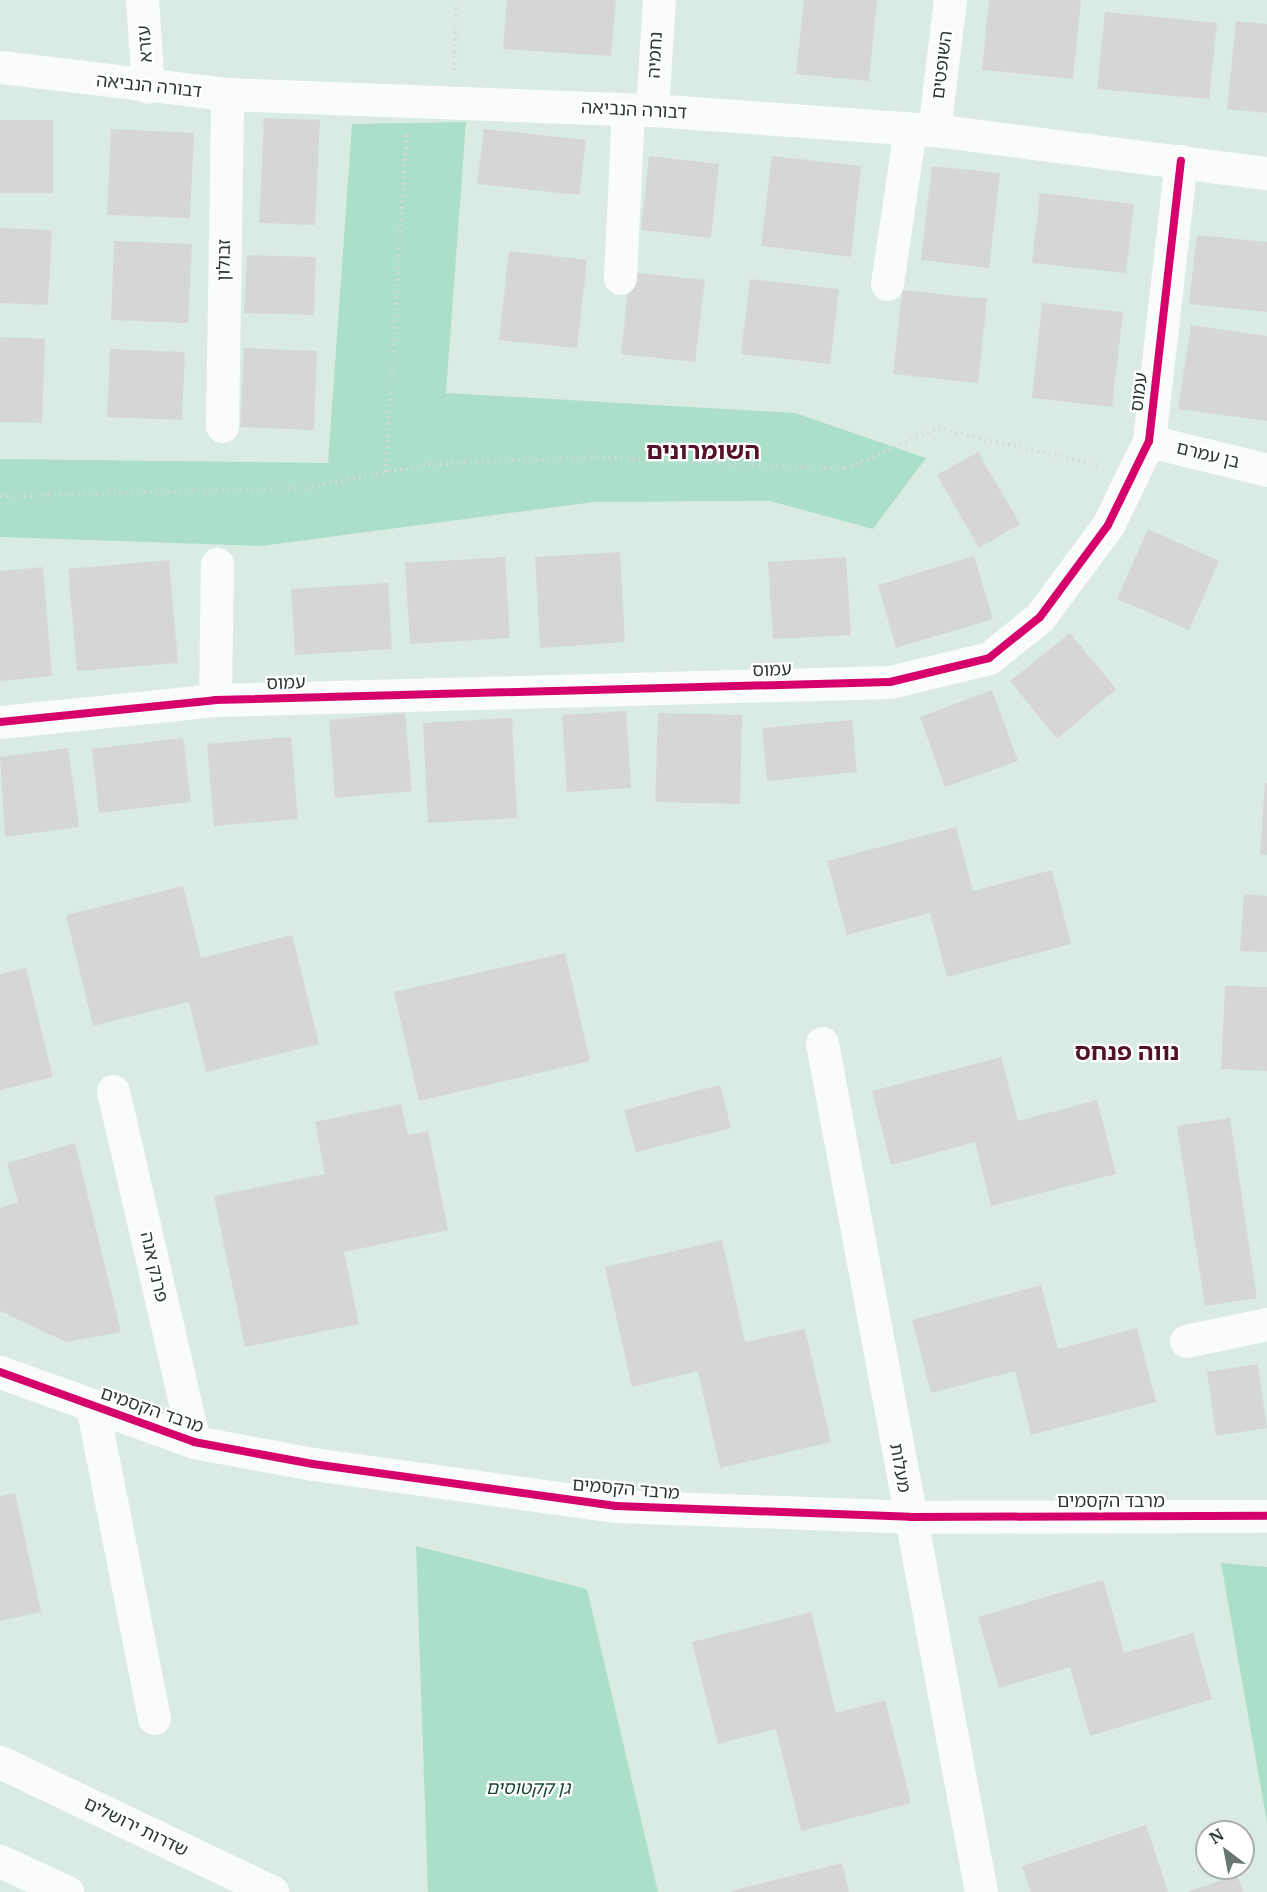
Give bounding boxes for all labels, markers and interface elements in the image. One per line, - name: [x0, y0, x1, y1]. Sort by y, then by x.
- street label: עזרא: [133, 25, 157, 63]
- street label: השופטים: [927, 30, 957, 100]
- street label: נחמיה: [643, 31, 667, 79]
- street label: דבורה הנביאה: [95, 70, 203, 102]
- street label: דבורה הנביאה: [581, 96, 687, 124]
- street label: זבולון: [213, 239, 235, 281]
- street label: עמוס: [1126, 371, 1152, 413]
- district label: השומרונים: [646, 437, 760, 465]
- street label: בן עמרם: [1174, 437, 1242, 473]
- street label: עמוס: [752, 659, 792, 681]
- street label: עמוס: [266, 672, 306, 694]
- district label: נווה פנחס: [1075, 1038, 1179, 1066]
- street label: פרנק אנה: [135, 1229, 173, 1305]
- street label: מרבד הקסמים: [98, 1382, 206, 1438]
- street label: מעלות: [885, 1442, 915, 1494]
- street label: מרבד הקסמים: [571, 1474, 681, 1504]
- street label: מרבד הקסמים: [1057, 1490, 1165, 1512]
- park label: גן קקטוסים: [486, 1777, 570, 1799]
- street label: שדרות ירושלים: [80, 1793, 192, 1861]
- north arrow: [1195, 1820, 1255, 1880]
- text: N: [1206, 1825, 1227, 1848]

